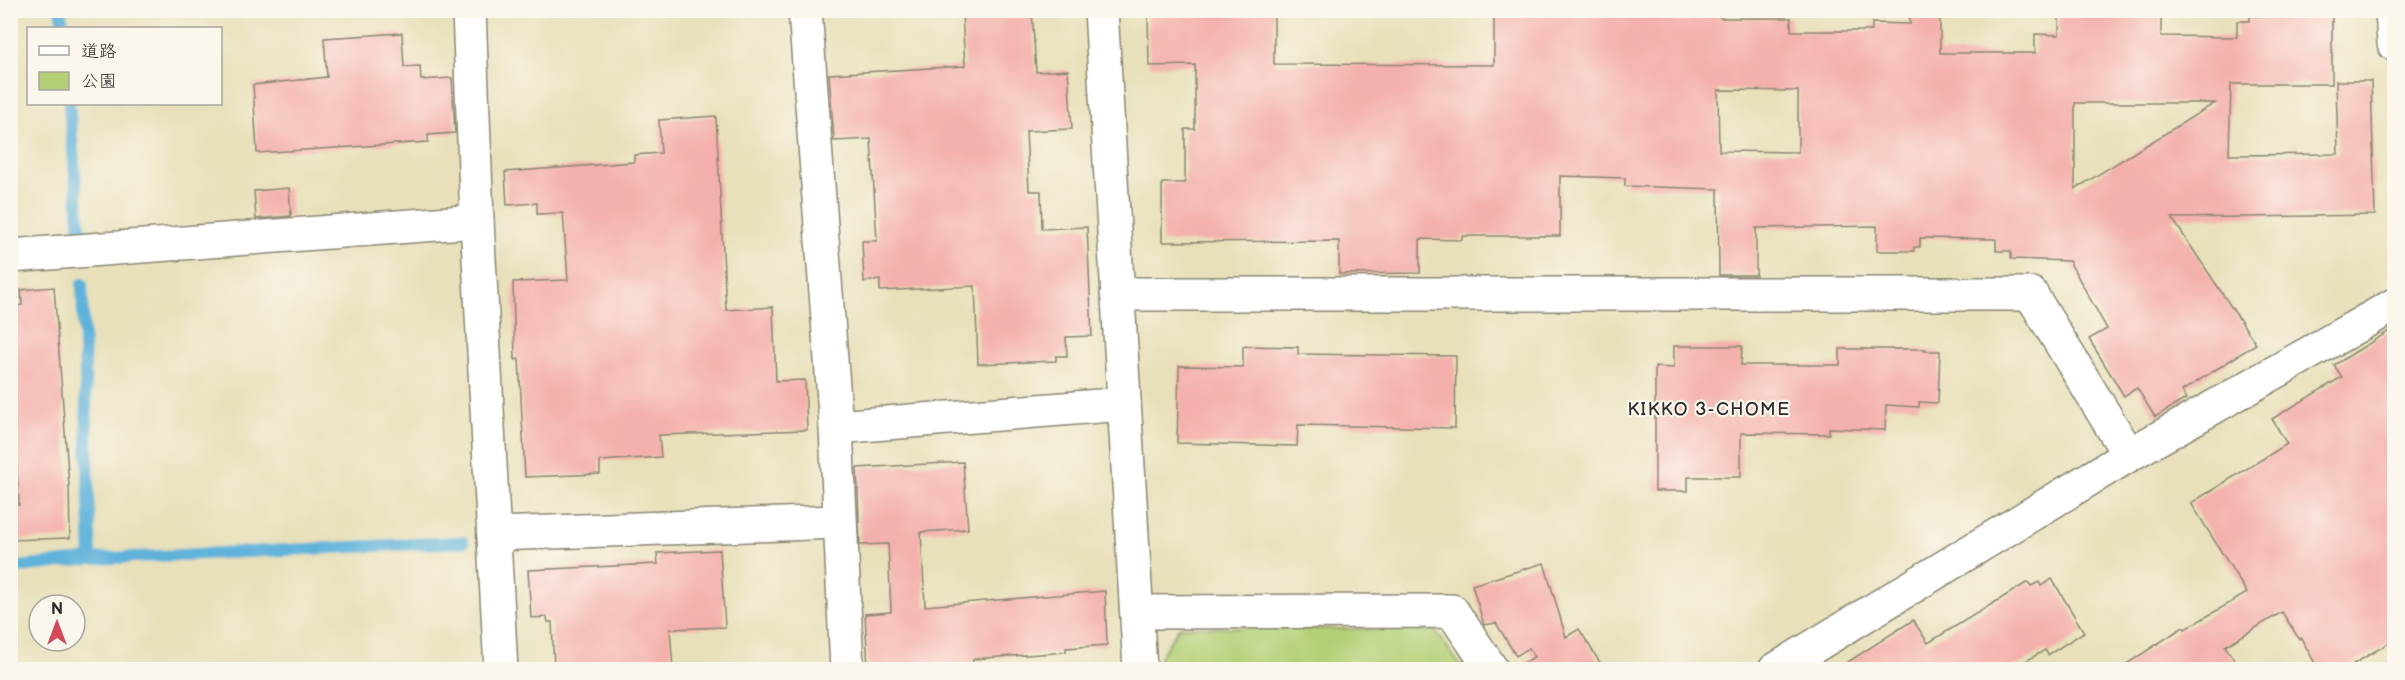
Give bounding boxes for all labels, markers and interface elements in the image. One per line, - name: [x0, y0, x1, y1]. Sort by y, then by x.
- legend: [27, 27, 222, 105]
- text: 道路: [81, 41, 117, 62]
- text: 公園: [81, 71, 117, 92]
- district label: KIKKO 3-CHOME: [1627, 399, 1791, 420]
- north arrow: [27, 593, 87, 653]
- text: N: [51, 600, 63, 619]

